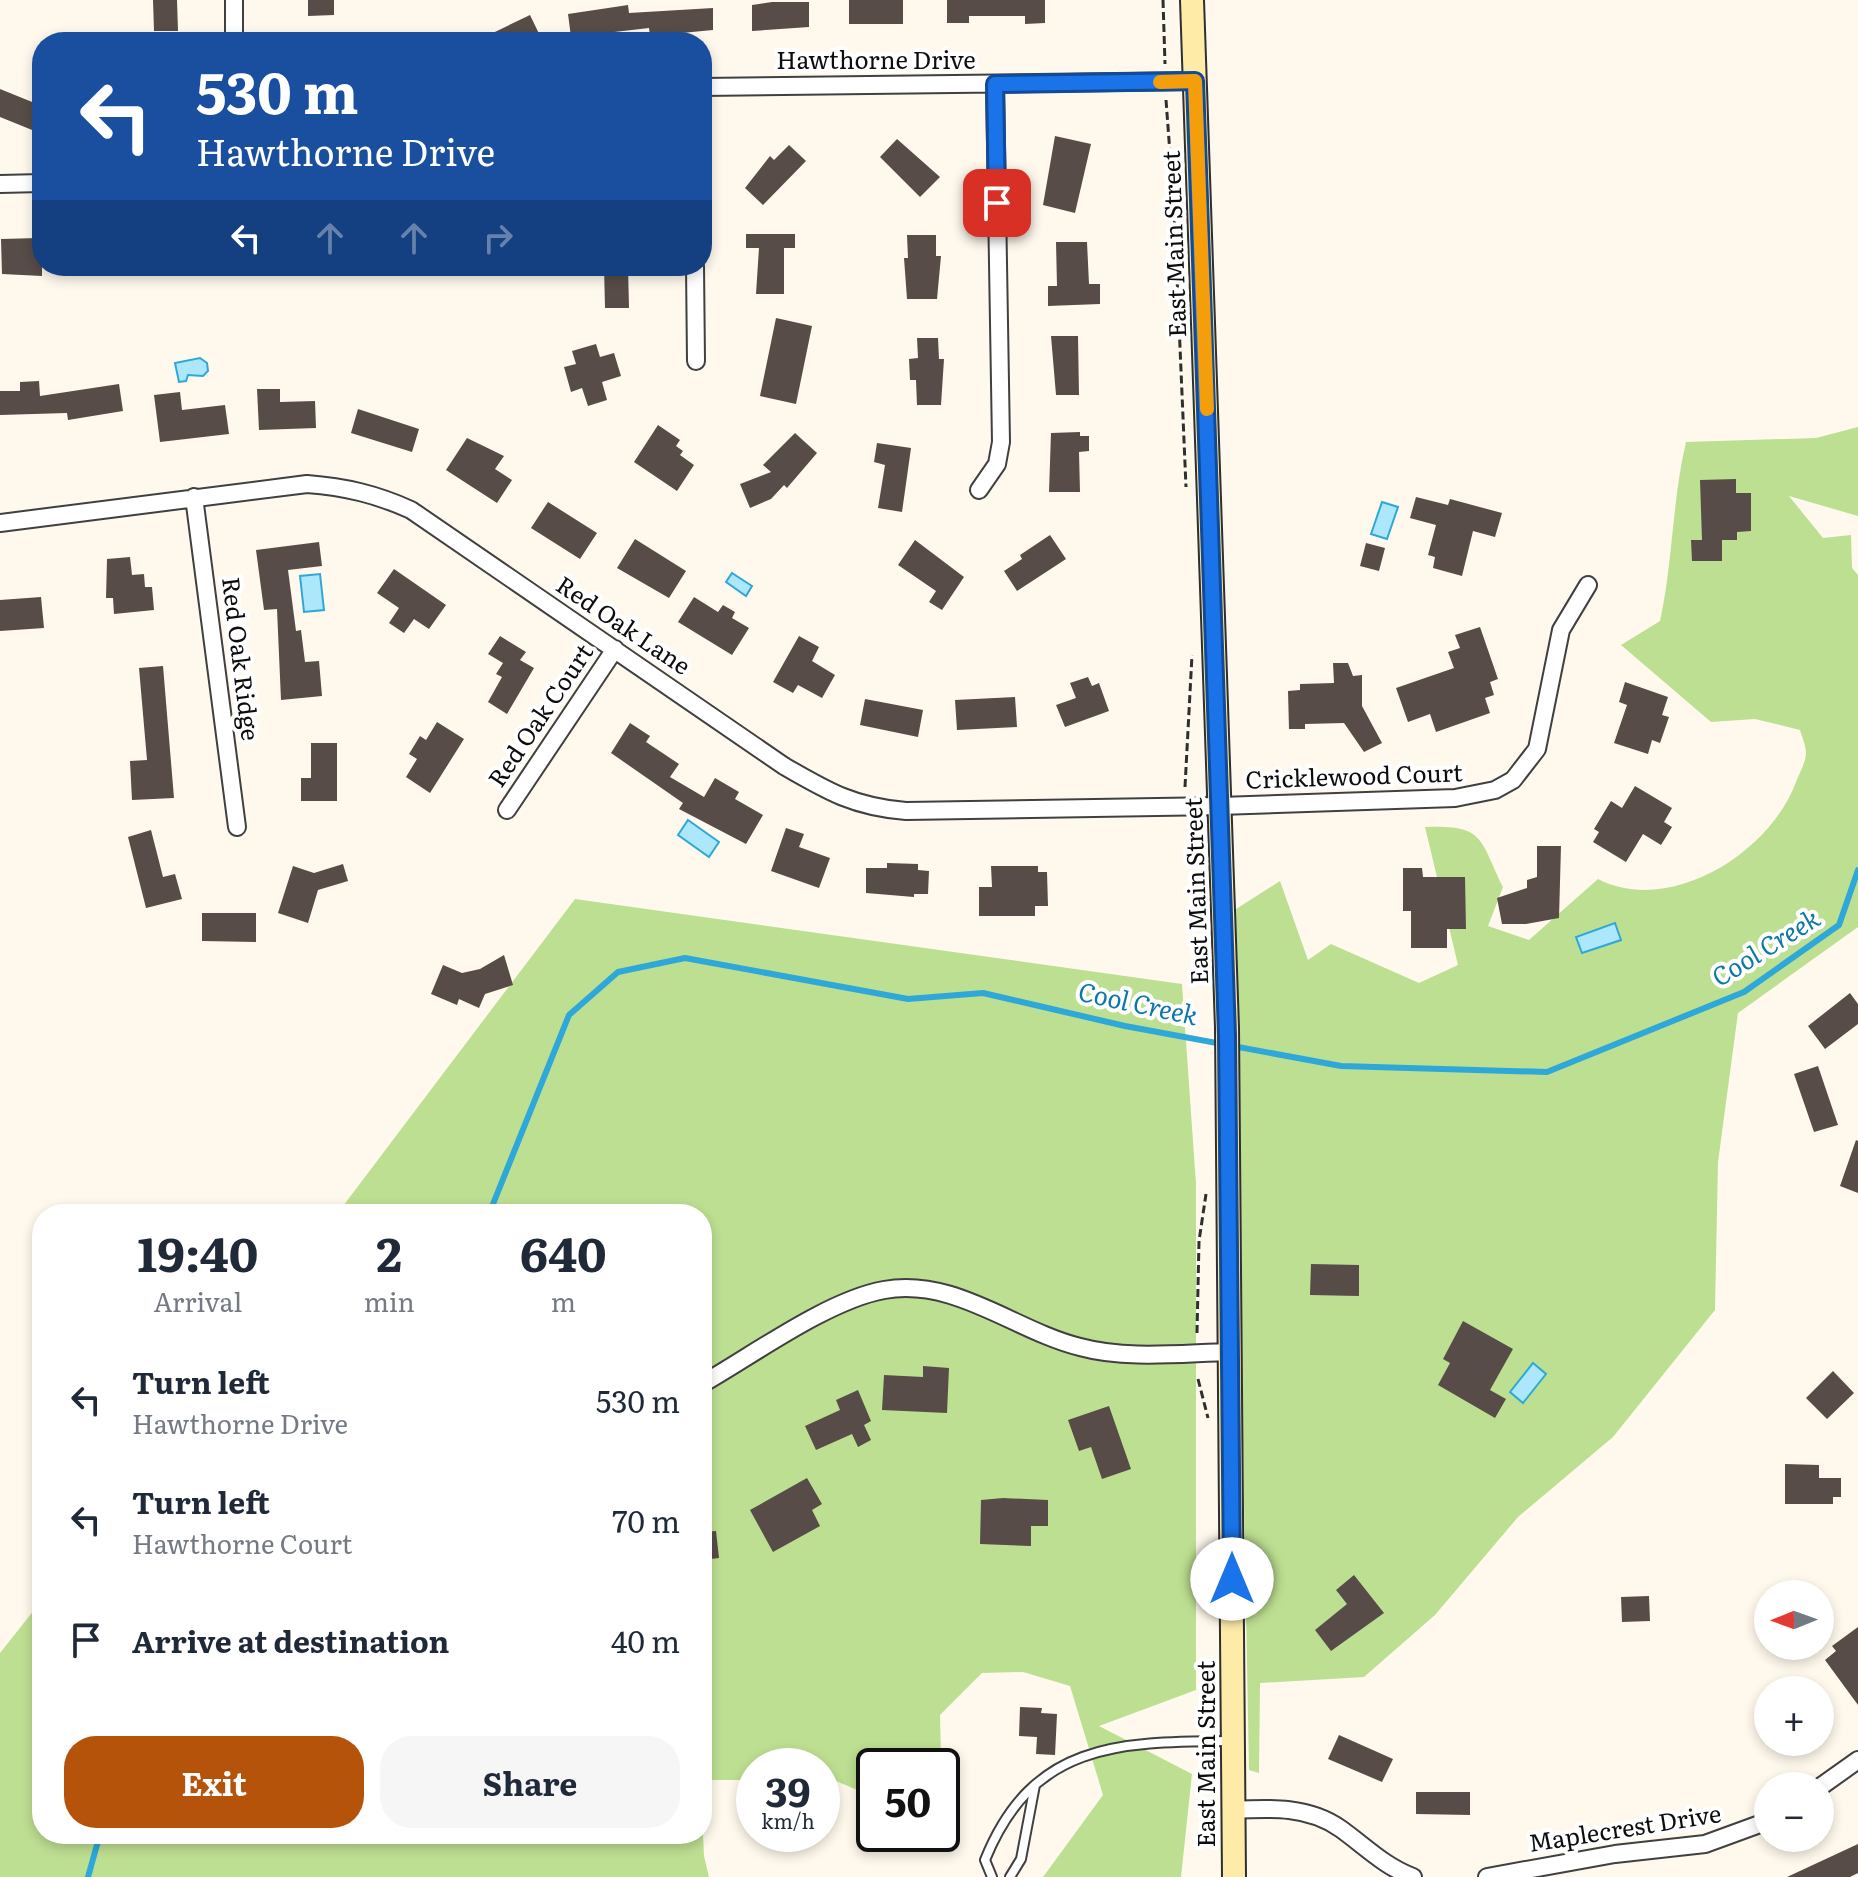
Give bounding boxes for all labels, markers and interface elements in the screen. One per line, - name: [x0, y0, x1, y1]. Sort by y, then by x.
- street label: Hawthorne Drive: [776, 41, 976, 76]
- text: 530 m: [196, 48, 359, 131]
- icon: left: [64, 64, 168, 168]
- text: Hawthorne Drive: [196, 124, 495, 177]
- street label: East Main Street: [1152, 150, 1193, 338]
- pin: [963, 169, 1031, 237]
- icon: arrive: [975, 181, 1019, 225]
- icon: left: [224, 216, 268, 260]
- icon: ahead: [308, 216, 352, 260]
- icon: ahead: [392, 216, 436, 260]
- icon: right: [476, 216, 520, 260]
- street label: Red Oak Lane: [550, 566, 699, 682]
- street label: Red Oak Ridge: [215, 575, 270, 743]
- street label: Red Oak Court: [478, 636, 600, 793]
- street label: Cricklewood Court: [1245, 753, 1463, 796]
- street label: East Main Street: [1174, 797, 1215, 985]
- water label: Cool Creek: [1703, 897, 1827, 995]
- water label: Cool Creek: [1075, 970, 1203, 1033]
- text: 19:40: [137, 1216, 258, 1287]
- text: 2: [376, 1216, 402, 1287]
- text: 640: [520, 1216, 607, 1287]
- text: Arrival: [153, 1281, 242, 1320]
- text: min: [364, 1281, 415, 1320]
- text: m: [551, 1281, 576, 1320]
- text: Turn left: [132, 1359, 270, 1403]
- icon: left: [64, 1378, 108, 1422]
- text: 530 m: [596, 1378, 680, 1422]
- text: Hawthorne Drive: [132, 1403, 348, 1442]
- text: Turn left: [132, 1479, 270, 1523]
- icon: left: [64, 1498, 108, 1542]
- text: 70 m: [612, 1498, 680, 1542]
- text: Hawthorne Court: [132, 1523, 352, 1562]
- position arrow: [1190, 1537, 1274, 1621]
- north arrow: [1754, 1580, 1834, 1660]
- map controls: [1754, 1580, 1834, 1852]
- icon: arrive: [64, 1618, 108, 1662]
- text: Arrive at destination: [132, 1618, 449, 1662]
- text: 40 m: [611, 1618, 680, 1662]
- street label: East Main Street: [1187, 1660, 1222, 1847]
- button: +: [1754, 1676, 1834, 1756]
- button: Exit: [64, 1736, 364, 1828]
- button: Share: [380, 1736, 680, 1828]
- speed limit sign: 50: [856, 1748, 960, 1852]
- text: 39: [765, 1760, 811, 1819]
- button: −: [1754, 1772, 1834, 1852]
- street label: Maplecrest Drive: [1526, 1794, 1723, 1859]
- text: km/h: [761, 1805, 815, 1835]

